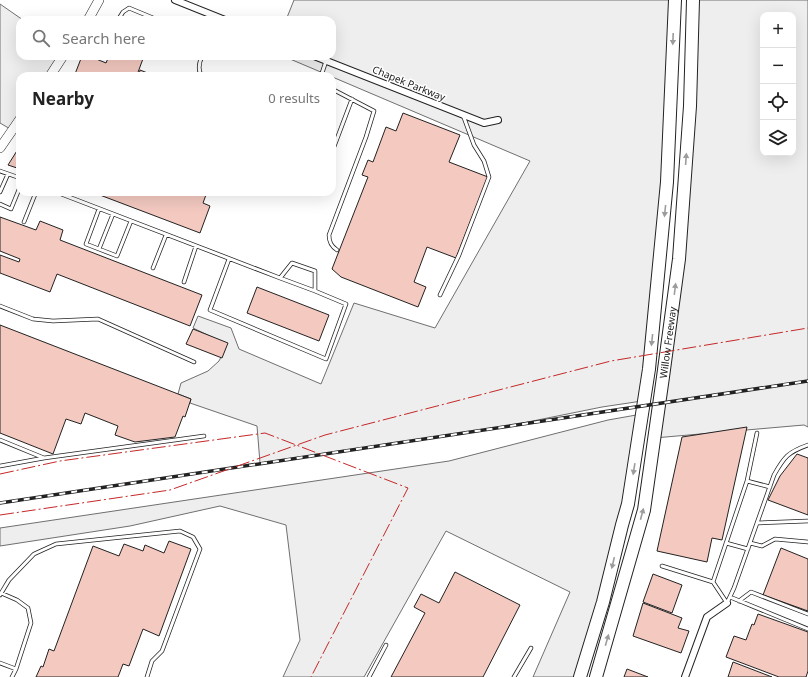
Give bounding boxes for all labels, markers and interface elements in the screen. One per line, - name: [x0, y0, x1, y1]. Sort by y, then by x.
- map controls: [760, 12, 796, 156]
- button: +: [760, 12, 796, 48]
- search box: [16, 16, 336, 60]
- icon: search: [30, 27, 52, 49]
- text: Search here: [62, 28, 145, 48]
- one-way arrow: [670, 33, 676, 46]
- button: −: [760, 48, 796, 84]
- street label: Chapek Parkway: [370, 62, 448, 104]
- button: locate: [760, 84, 796, 120]
- text: Nearby: [32, 87, 94, 110]
- text: 0 results: [268, 89, 320, 107]
- button: layers: [760, 120, 796, 156]
- one-way arrow: [682, 153, 689, 165]
- one-way arrow: [661, 205, 668, 217]
- one-way arrow: [672, 283, 678, 295]
- street label: Willow Freeway: [656, 305, 680, 379]
- one-way arrow: [649, 334, 655, 346]
- one-way arrow: [630, 463, 636, 475]
- one-way arrow: [640, 508, 646, 521]
- one-way arrow: [609, 557, 615, 569]
- one-way arrow: [604, 633, 610, 645]

